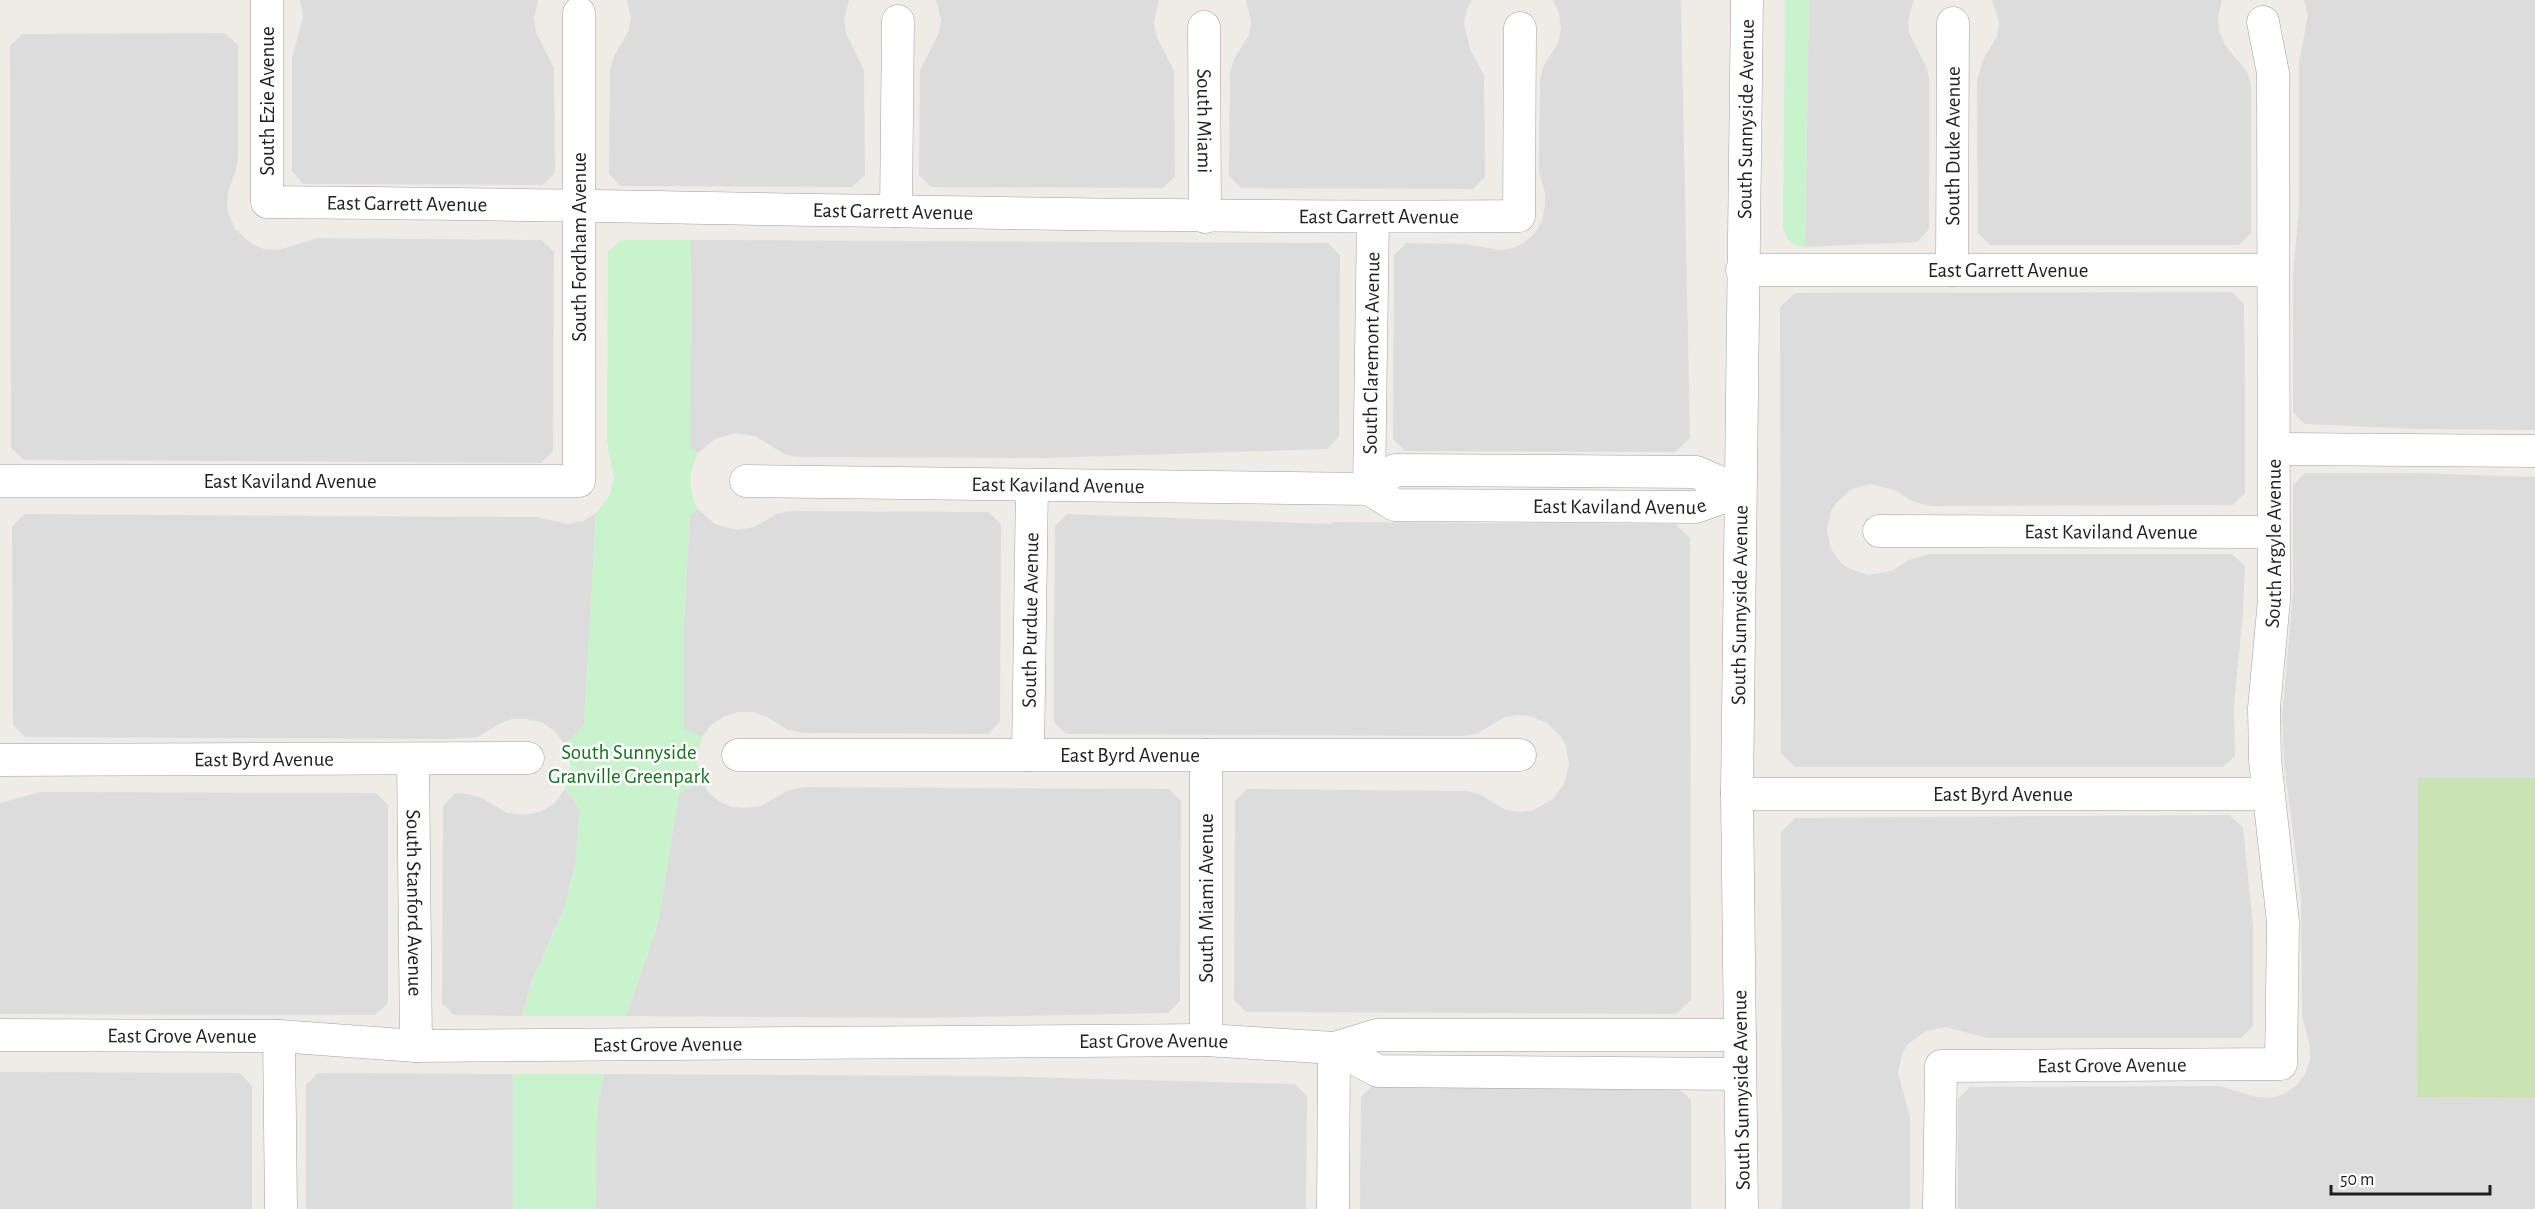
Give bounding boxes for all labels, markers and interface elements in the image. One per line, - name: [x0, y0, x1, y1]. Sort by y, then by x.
- street label: South Sunnyside Avenue: [1734, 19, 1758, 219]
- street label: South Ezie Avenue: [257, 26, 278, 176]
- street label: South Duke Avenue: [1942, 66, 1964, 226]
- street label: South Miami: [1193, 69, 1215, 173]
- street label: South Fordham Avenue: [569, 152, 590, 342]
- street label: East Garrett Avenue: [327, 193, 487, 215]
- street label: East Garrett Avenue: [812, 200, 973, 224]
- street label: East Garrett Avenue: [1299, 206, 1459, 227]
- street label: South Claremont Avenue: [1360, 251, 1383, 455]
- street label: East Garrett Avenue: [1928, 260, 2088, 281]
- street label: South Argyle Avenue: [2261, 459, 2285, 629]
- street label: East Kaviland Avenue: [203, 471, 377, 492]
- street label: East Kaviland Avenue: [971, 474, 1145, 497]
- street label: East Kaviland Avenue: [1533, 494, 1709, 518]
- street label: South Sunnyside Avenue: [1728, 505, 1752, 705]
- street label: East Kaviland Avenue: [2024, 521, 2198, 543]
- street label: South Purdue Avenue: [1019, 532, 1042, 708]
- park label: South Sunnyside Granville Greenpark: [548, 742, 710, 787]
- street label: East Byrd Avenue: [1060, 745, 1200, 766]
- street label: East Byrd Avenue: [194, 749, 334, 770]
- street label: East Byrd Avenue: [1933, 784, 2073, 805]
- street label: South Stanford Avenue: [403, 809, 425, 997]
- street label: South Miami Avenue: [1196, 813, 1217, 983]
- street label: South Sunnyside Avenue: [1729, 990, 1754, 1190]
- street label: East Grove Avenue: [107, 1025, 257, 1047]
- street label: East Grove Avenue: [1079, 1030, 1229, 1052]
- street label: East Grove Avenue: [593, 1034, 742, 1056]
- street label: East Grove Avenue: [2037, 1055, 2187, 1076]
- scale bar: [2331, 1158, 2490, 1196]
- text: 50 m: [2340, 1171, 2374, 1189]

